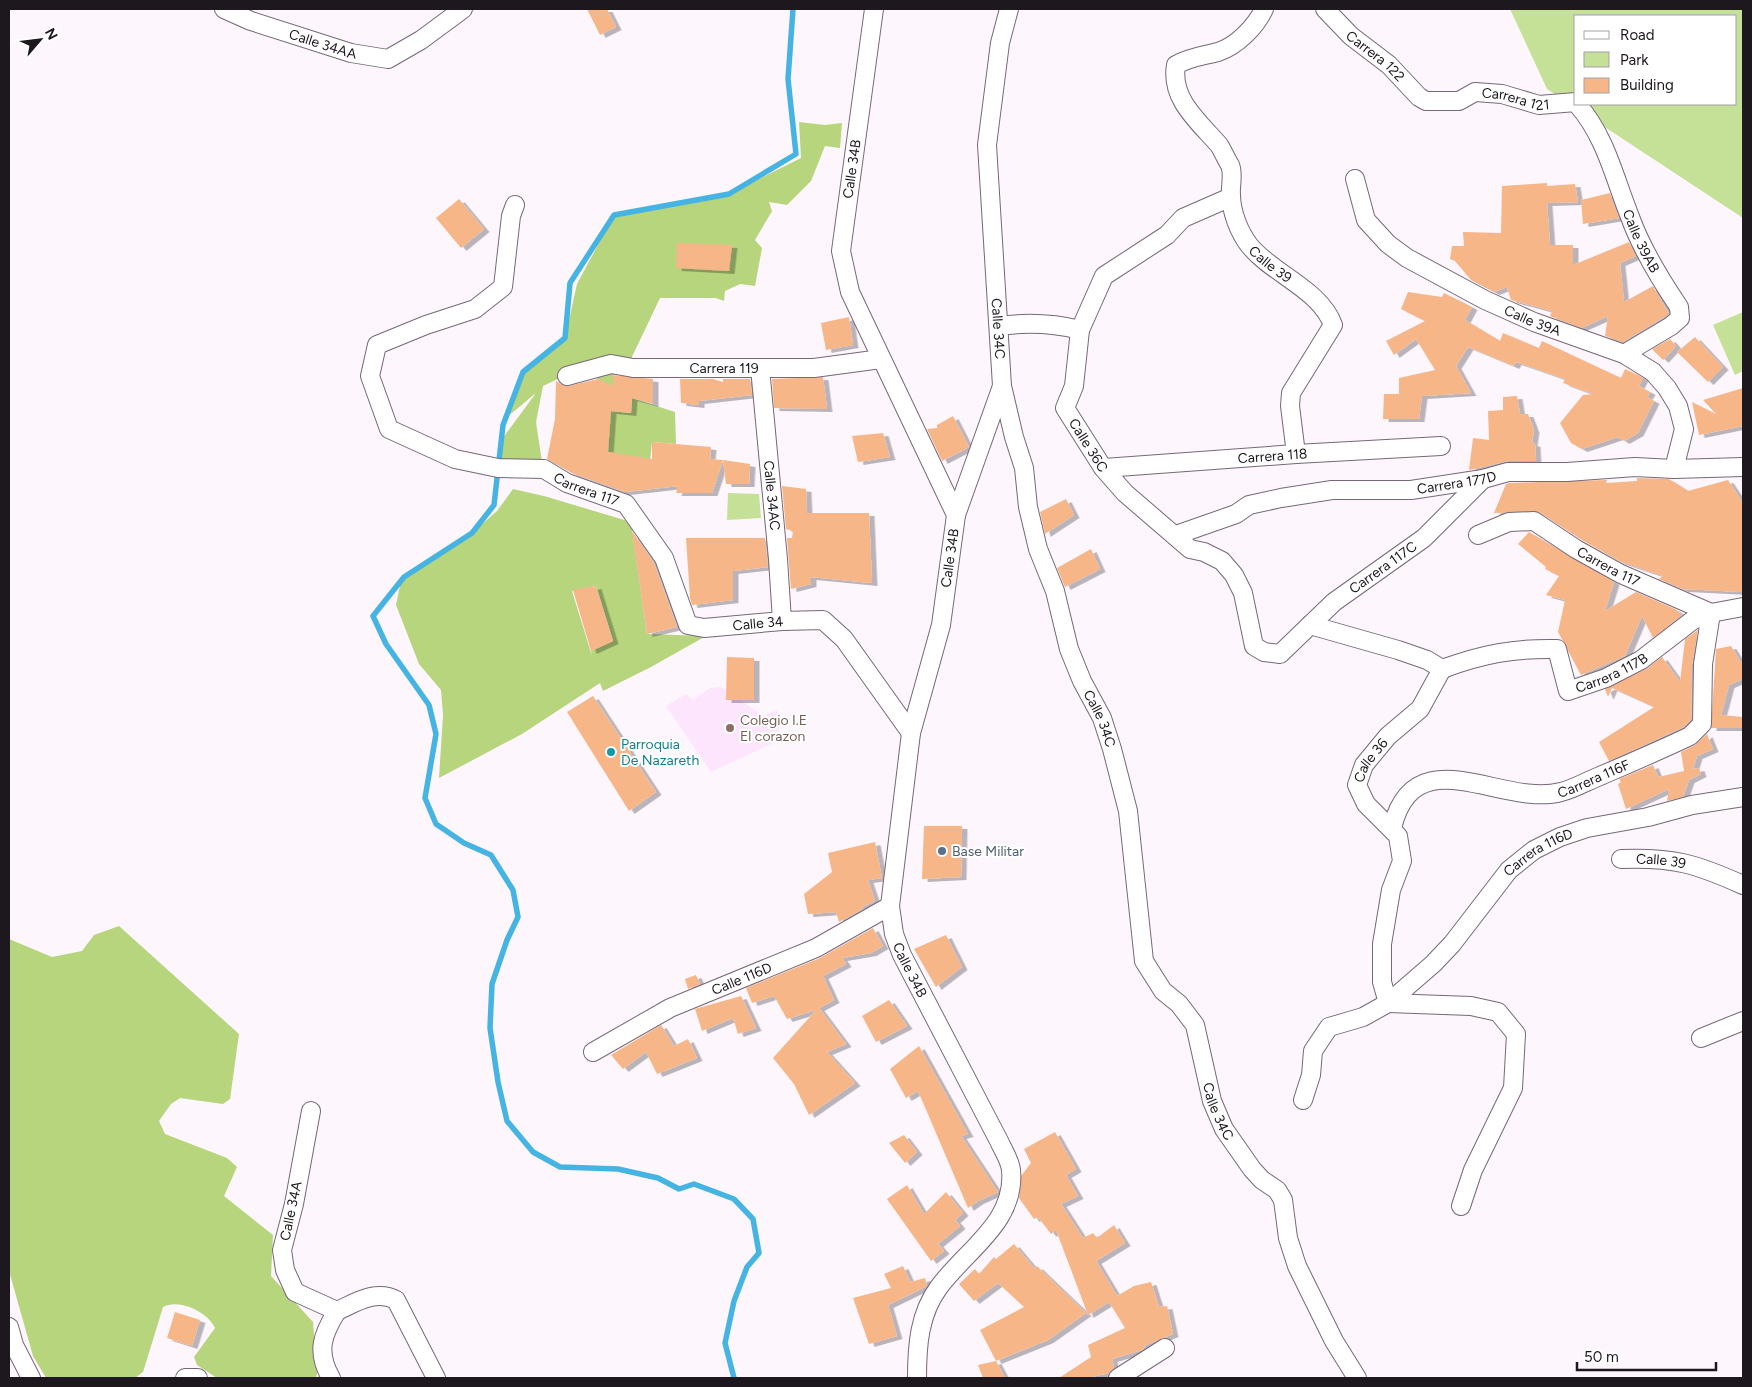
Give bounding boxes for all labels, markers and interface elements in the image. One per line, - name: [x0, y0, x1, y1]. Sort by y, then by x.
- north arrow: [15, 15, 65, 65]
- legend: [1574, 15, 1737, 105]
- text: N: [41, 25, 61, 43]
- street label: Calle 34AA: [287, 25, 358, 62]
- text: Road: [1620, 26, 1655, 44]
- street label: Carrera 122: [1343, 27, 1408, 85]
- text: Park: [1620, 51, 1649, 69]
- text: Building: [1620, 76, 1674, 94]
- street label: Carrera 121: [1481, 84, 1550, 114]
- street label: Calle 34B: [839, 138, 865, 200]
- street label: Calle 39AB: [1619, 207, 1664, 276]
- street label: Calle 39: [1245, 242, 1295, 286]
- street label: Calle 34C: [988, 298, 1009, 360]
- street label: Calle 39A: [1502, 301, 1564, 340]
- street label: Carrera 119: [689, 360, 759, 377]
- street label: Calle 36C: [1065, 415, 1112, 475]
- street label: Carrera 118: [1237, 445, 1308, 467]
- street label: Calle 34AC: [760, 460, 784, 531]
- street label: Carrera 177D: [1416, 467, 1498, 497]
- street label: Carrera 117: [551, 468, 622, 510]
- street label: Calle 34B: [937, 527, 963, 589]
- street label: Carrera 117C: [1346, 537, 1420, 597]
- street label: Carrera 117: [1574, 543, 1643, 590]
- street label: Calle 34: [732, 612, 784, 634]
- street label: Carrera 117B: [1573, 649, 1651, 696]
- street label: Calle 34C: [1080, 687, 1119, 749]
- place label: Colegio I.E El corazon: [740, 712, 807, 745]
- marker: Colegio I.E El corazon: [724, 722, 736, 734]
- street label: Calle 36: [1350, 735, 1391, 785]
- place label: Parroquia De Nazareth: [621, 736, 699, 769]
- marker: Parroquia De Nazareth: [605, 746, 617, 758]
- street label: Carrera 116F: [1556, 756, 1632, 801]
- street label: Carrera 116D: [1500, 825, 1575, 880]
- place label: Base Militar: [952, 843, 1024, 860]
- marker: Base Militar: [936, 845, 948, 857]
- street label: Calle 39: [1636, 850, 1688, 872]
- street label: Calle 34B: [889, 940, 931, 1000]
- street label: Calle 116D: [709, 959, 774, 999]
- street label: Calle 34C: [1200, 1081, 1238, 1144]
- street label: Calle 34A: [276, 1179, 306, 1242]
- scale bar: [1577, 1340, 1716, 1372]
- text: 50 m: [1584, 1348, 1619, 1366]

